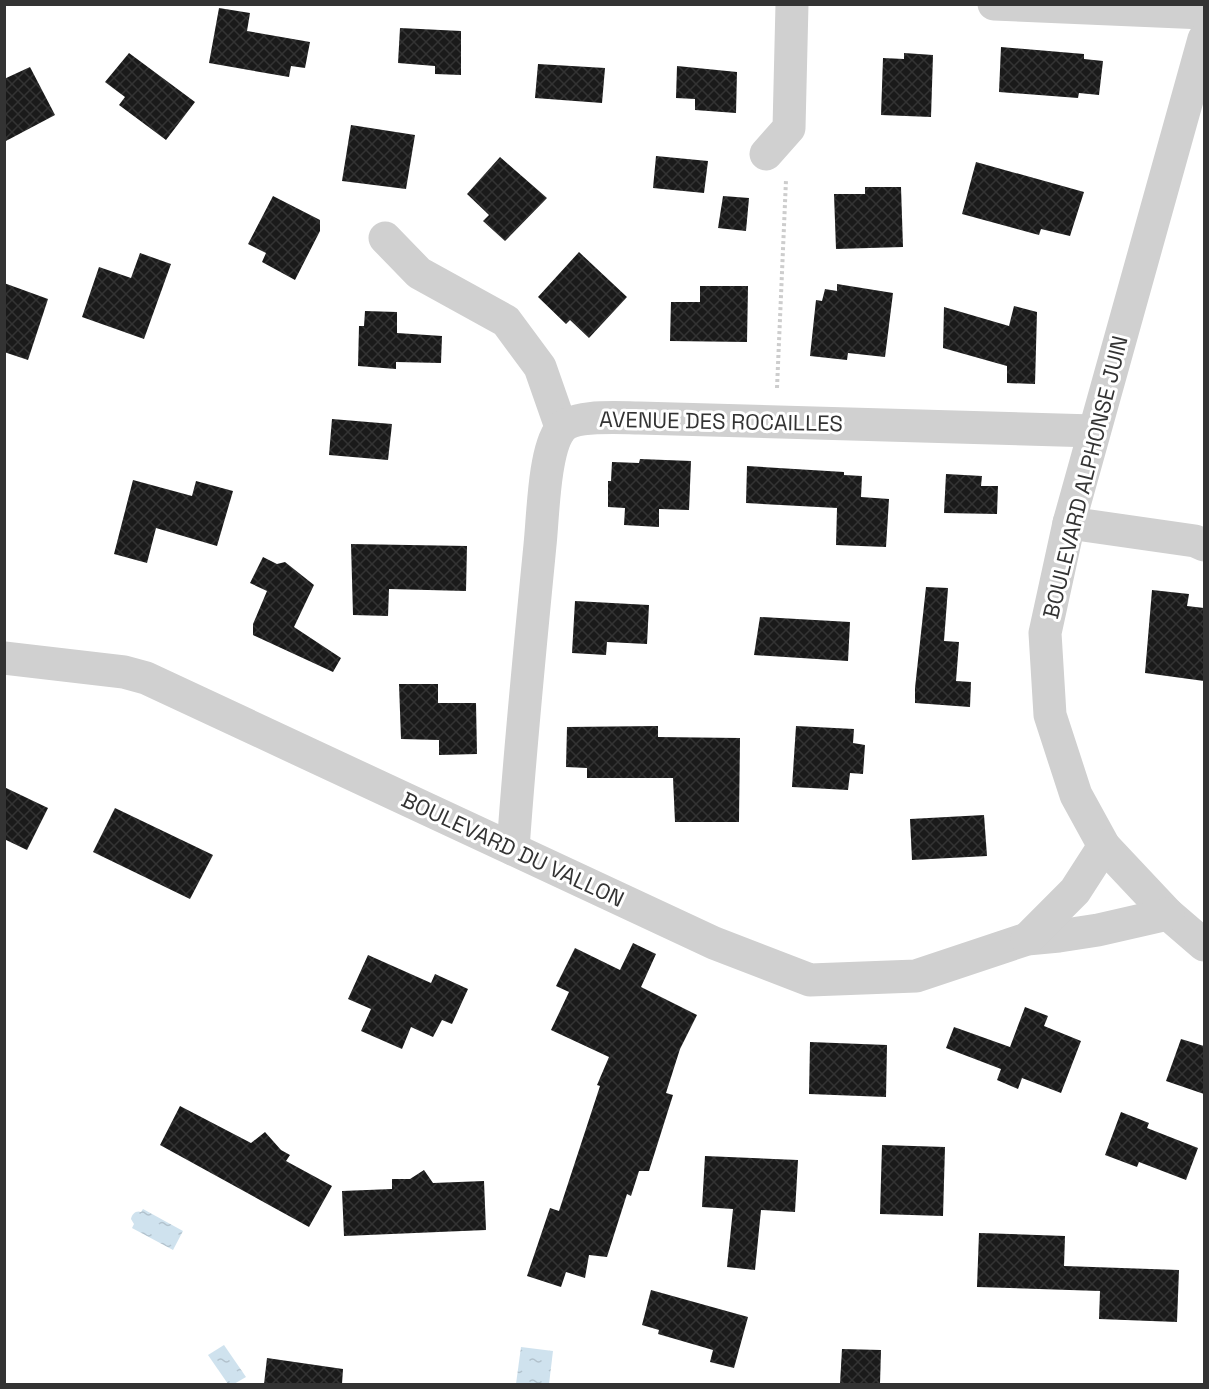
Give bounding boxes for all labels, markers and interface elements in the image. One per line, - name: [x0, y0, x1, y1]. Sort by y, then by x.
- street label: BOULEVARD ALPHONSE JUIN: [1036, 333, 1134, 621]
- street label: AVENUE DES ROCAILLES: [599, 405, 843, 437]
- street label: BOULEVARD DU VALLON: [397, 785, 629, 913]

